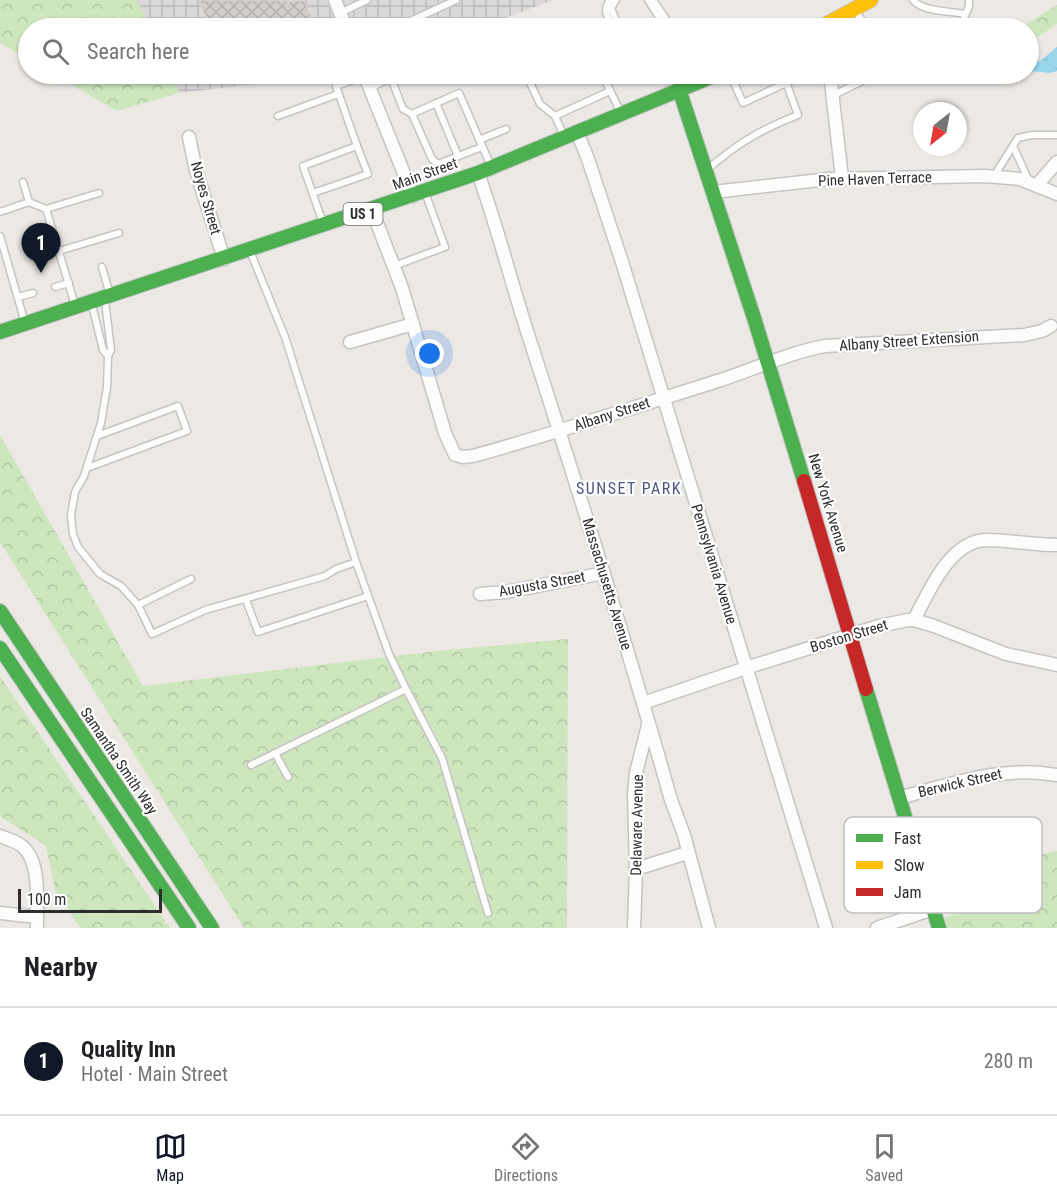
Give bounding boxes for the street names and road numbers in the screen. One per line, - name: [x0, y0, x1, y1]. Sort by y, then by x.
- street label: Main Street: [390, 154, 460, 194]
- street label: Noyes Street: [187, 159, 225, 237]
- street label: Pine Haven Terrace: [818, 168, 932, 190]
- road number: US 1: [344, 203, 382, 225]
- street label: Albany Street Extension: [839, 327, 979, 355]
- street label: Albany Street: [572, 393, 652, 435]
- street label: New York Avenue: [804, 451, 852, 555]
- street label: Pennsylvania Avenue: [687, 502, 741, 626]
- street label: Massachusetts Avenue: [578, 516, 636, 652]
- street label: Augusta Street: [497, 568, 587, 600]
- street label: Boston Street: [808, 616, 890, 656]
- street label: Samantha Smith Way: [77, 704, 161, 818]
- street label: Berwick Street: [916, 765, 1004, 801]
- street label: Delaware Avenue: [627, 774, 647, 876]

